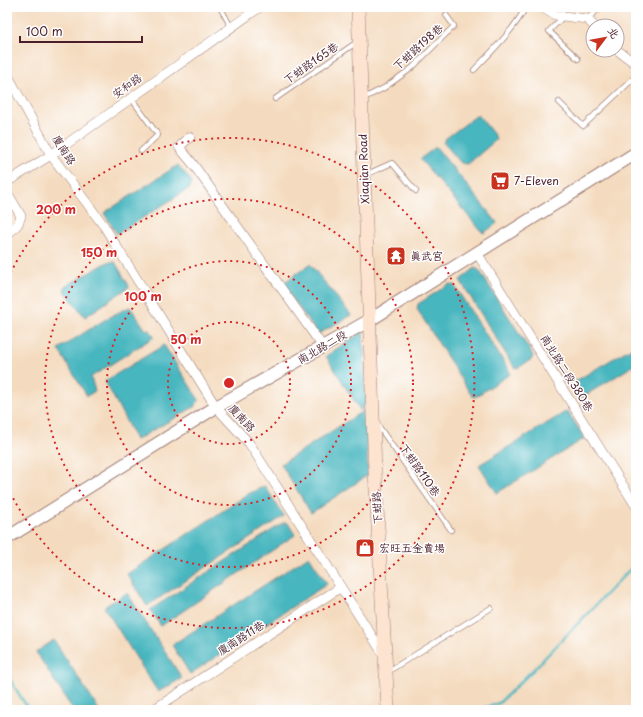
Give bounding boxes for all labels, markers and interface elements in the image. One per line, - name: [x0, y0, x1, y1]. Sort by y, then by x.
- scale bar: [20, 18, 142, 44]
- north arrow: [585, 18, 625, 58]
- street label: 下蚶路198巷: [389, 19, 446, 74]
- text: 100 m: [26, 22, 63, 40]
- text: 北: [604, 23, 624, 42]
- street label: 下蚶路165巷: [280, 37, 342, 88]
- street label: 安和路: [108, 69, 145, 102]
- street label: 廈南路: [48, 131, 81, 168]
- street label: Xiaqian Road: [354, 134, 373, 204]
- supermarket icon: 7-Eleven: [489, 170, 511, 192]
- place label: 7-Eleven: [514, 172, 559, 189]
- text: 200 m: [36, 200, 76, 218]
- text: 150 m: [81, 243, 117, 261]
- temple icon: 真武宮: [385, 245, 407, 267]
- place label: 真武宮: [410, 247, 443, 264]
- text: 100 m: [124, 287, 162, 305]
- street label: 南北路二段: [294, 325, 350, 368]
- text: 50 m: [170, 330, 202, 348]
- street label: 南北路二段380巷: [537, 331, 598, 415]
- centre of rings: [222, 376, 236, 390]
- street label: 廈南路: [225, 400, 260, 436]
- street label: 下蚶路110巷: [396, 440, 445, 500]
- street label: 下蚶路: [367, 491, 386, 525]
- shop icon: 宏旺五金賣場: [354, 537, 376, 559]
- place label: 宏旺五金賣場: [379, 539, 445, 556]
- street label: 廈南路11巷: [214, 616, 268, 659]

